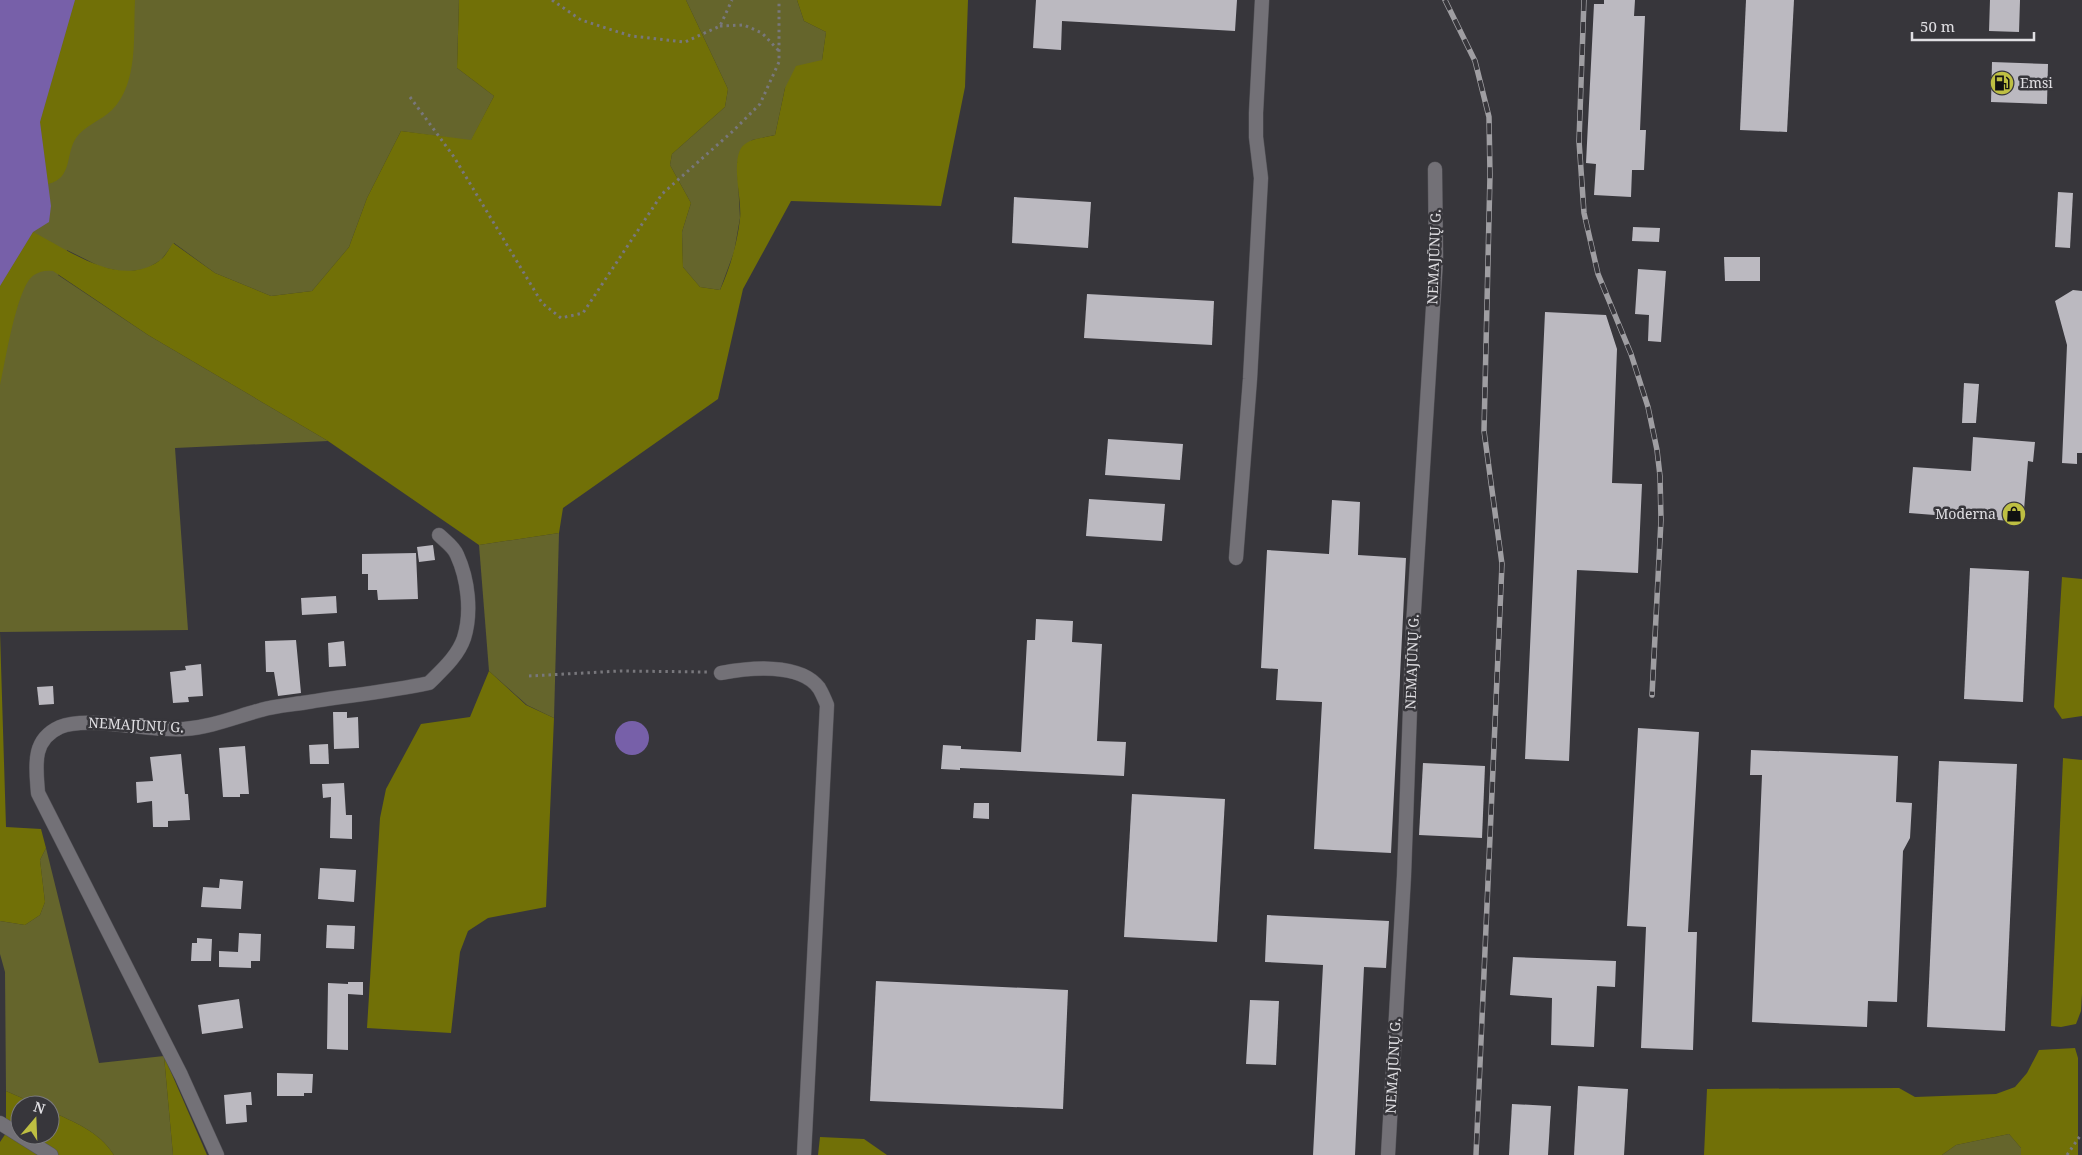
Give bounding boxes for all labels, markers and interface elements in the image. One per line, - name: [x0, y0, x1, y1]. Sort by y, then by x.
- scale bar: [1912, 10, 2034, 42]
- text: 50 m: [1920, 16, 1955, 36]
- fuel station icon: Emsi: [1989, 70, 2015, 96]
- place label: Emsi: [2020, 73, 2053, 92]
- street label: NEMAJŪNŲ G.: [1422, 209, 1445, 305]
- shop icon: Moderna: [2001, 501, 2027, 527]
- place label: Moderna: [1935, 504, 1996, 523]
- street label: NEMAJŪNŲ G.: [1400, 614, 1423, 710]
- street label: NEMAJŪNŲ G.: [88, 713, 184, 736]
- street label: NEMAJŪNŲ G.: [1381, 1018, 1404, 1114]
- north arrow: [10, 1095, 60, 1145]
- text: N: [31, 1096, 48, 1118]

